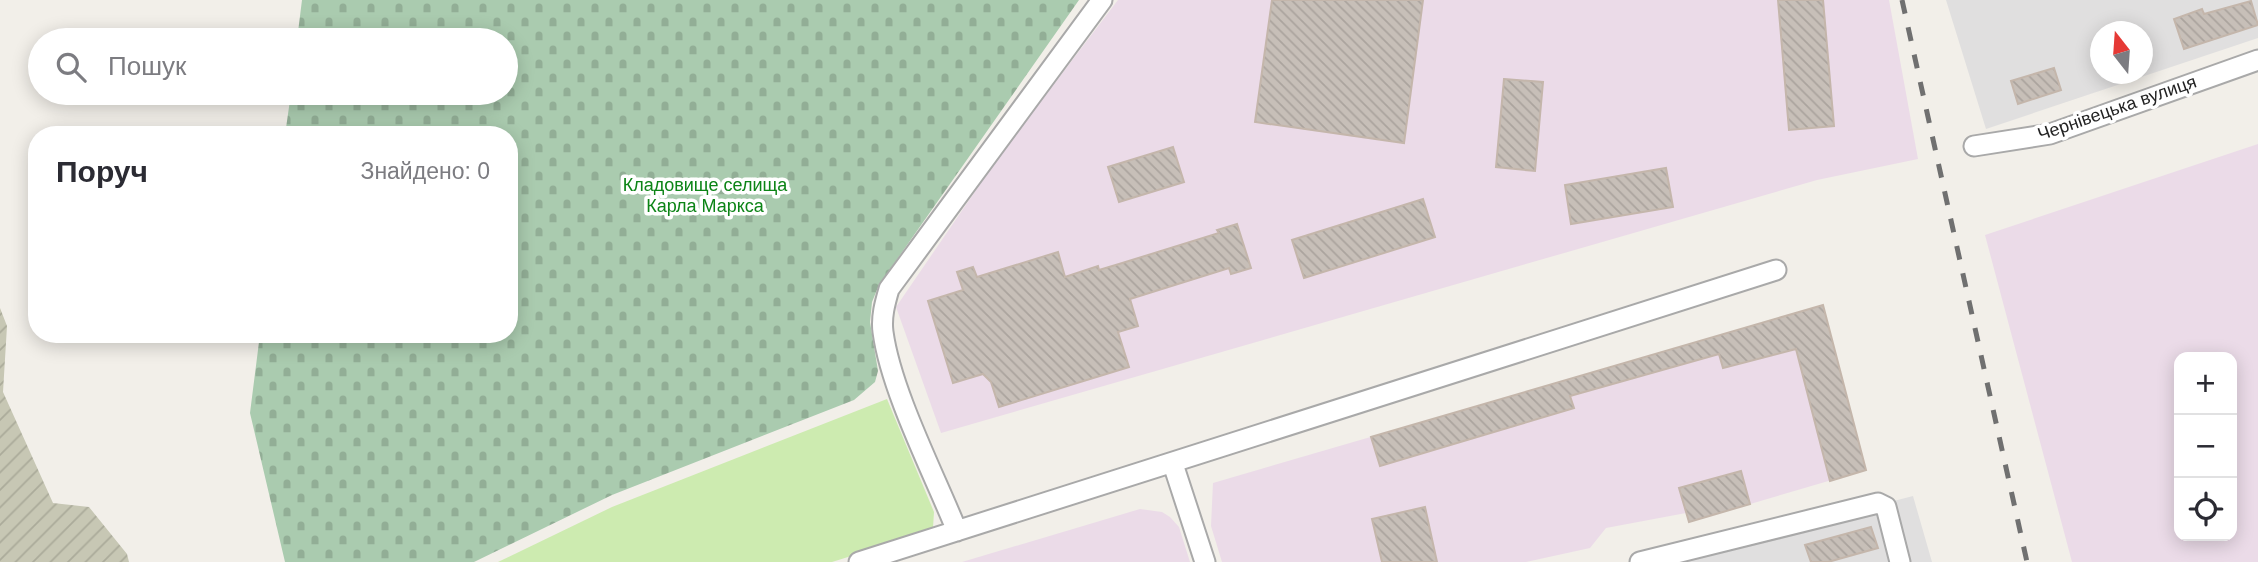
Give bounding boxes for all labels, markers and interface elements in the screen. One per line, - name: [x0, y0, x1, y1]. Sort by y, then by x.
- north arrow: [2090, 21, 2153, 84]
- search box: [28, 28, 518, 105]
- icon: search: [52, 48, 90, 86]
- text: Пошук: [108, 51, 186, 81]
- street label: Чернівецька вулиця: [2035, 71, 2199, 145]
- text: Поруч: [56, 155, 148, 188]
- text: Знайдено: 0: [360, 158, 490, 184]
- park label: Кладовище селища Карла Маркса: [623, 175, 788, 216]
- map controls: [2174, 352, 2237, 541]
- button: +: [2174, 352, 2237, 415]
- button: −: [2174, 415, 2237, 478]
- button: locate: [2174, 478, 2237, 541]

